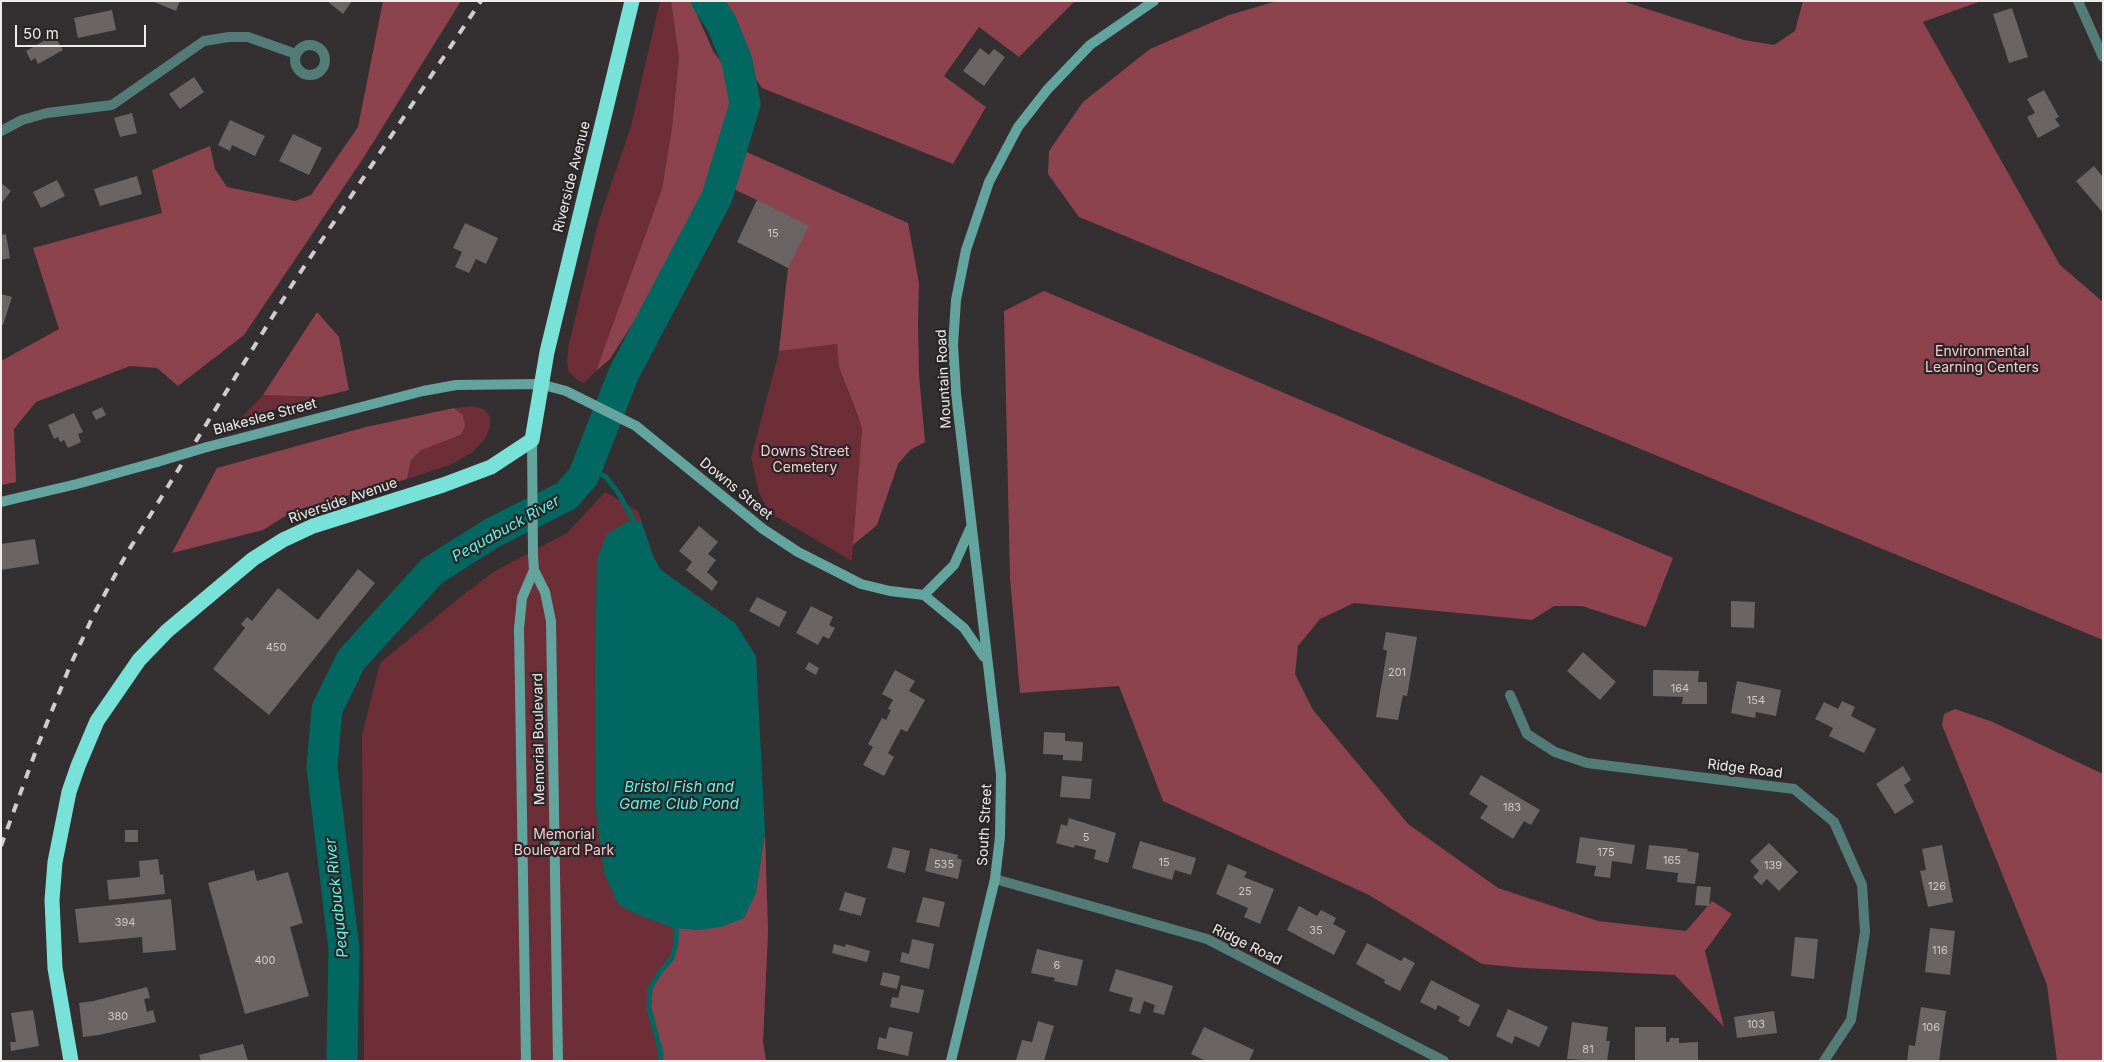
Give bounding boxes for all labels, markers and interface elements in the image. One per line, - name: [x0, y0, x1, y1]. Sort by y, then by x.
- scale bar: [18, 15, 149, 47]
- text: 50 m: [23, 24, 59, 43]
- street label: Riverside Avenue: [550, 120, 594, 234]
- house number: 15: [767, 227, 779, 241]
- street label: Mountain Road: [933, 329, 955, 429]
- park label: Environmental Learning Centers: [1925, 344, 2039, 377]
- street label: Blakeslee Street: [211, 395, 319, 439]
- park label: Downs Street Cemetery: [761, 444, 849, 477]
- street label: Downs Street: [696, 455, 776, 523]
- street label: Riverside Avenue: [286, 474, 400, 528]
- water label: Pequabuck River: [449, 492, 563, 566]
- house number: 450: [266, 641, 286, 655]
- house number: 201: [1388, 666, 1406, 680]
- street label: Memorial Boulevard: [529, 673, 549, 805]
- house number: 164: [1671, 682, 1689, 696]
- house number: 154: [1747, 694, 1765, 708]
- street label: Ridge Road: [1707, 756, 1783, 782]
- water label: Bristol Fish and Game Club Pond: [619, 778, 739, 813]
- street label: South Street: [974, 784, 996, 866]
- house number: 183: [1503, 801, 1521, 815]
- park label: Memorial Boulevard Park: [514, 827, 614, 860]
- house number: 5: [1083, 831, 1089, 845]
- water label: Pequabuck River: [322, 837, 352, 959]
- house number: 175: [1597, 846, 1615, 860]
- house number: 165: [1663, 854, 1681, 868]
- house number: 15: [1158, 856, 1170, 870]
- house number: 535: [934, 858, 954, 872]
- house number: 139: [1764, 859, 1782, 873]
- house number: 126: [1928, 880, 1946, 894]
- house number: 25: [1238, 885, 1252, 899]
- house number: 394: [115, 916, 135, 930]
- street label: Ridge Road: [1209, 921, 1285, 969]
- house number: 35: [1309, 924, 1323, 938]
- house number: 116: [1932, 944, 1948, 958]
- house number: 400: [255, 954, 275, 968]
- house number: 6: [1054, 959, 1060, 973]
- house number: 380: [108, 1010, 128, 1024]
- house number: 103: [1747, 1018, 1765, 1032]
- house number: 106: [1922, 1021, 1940, 1035]
- house number: 81: [1582, 1043, 1594, 1057]

